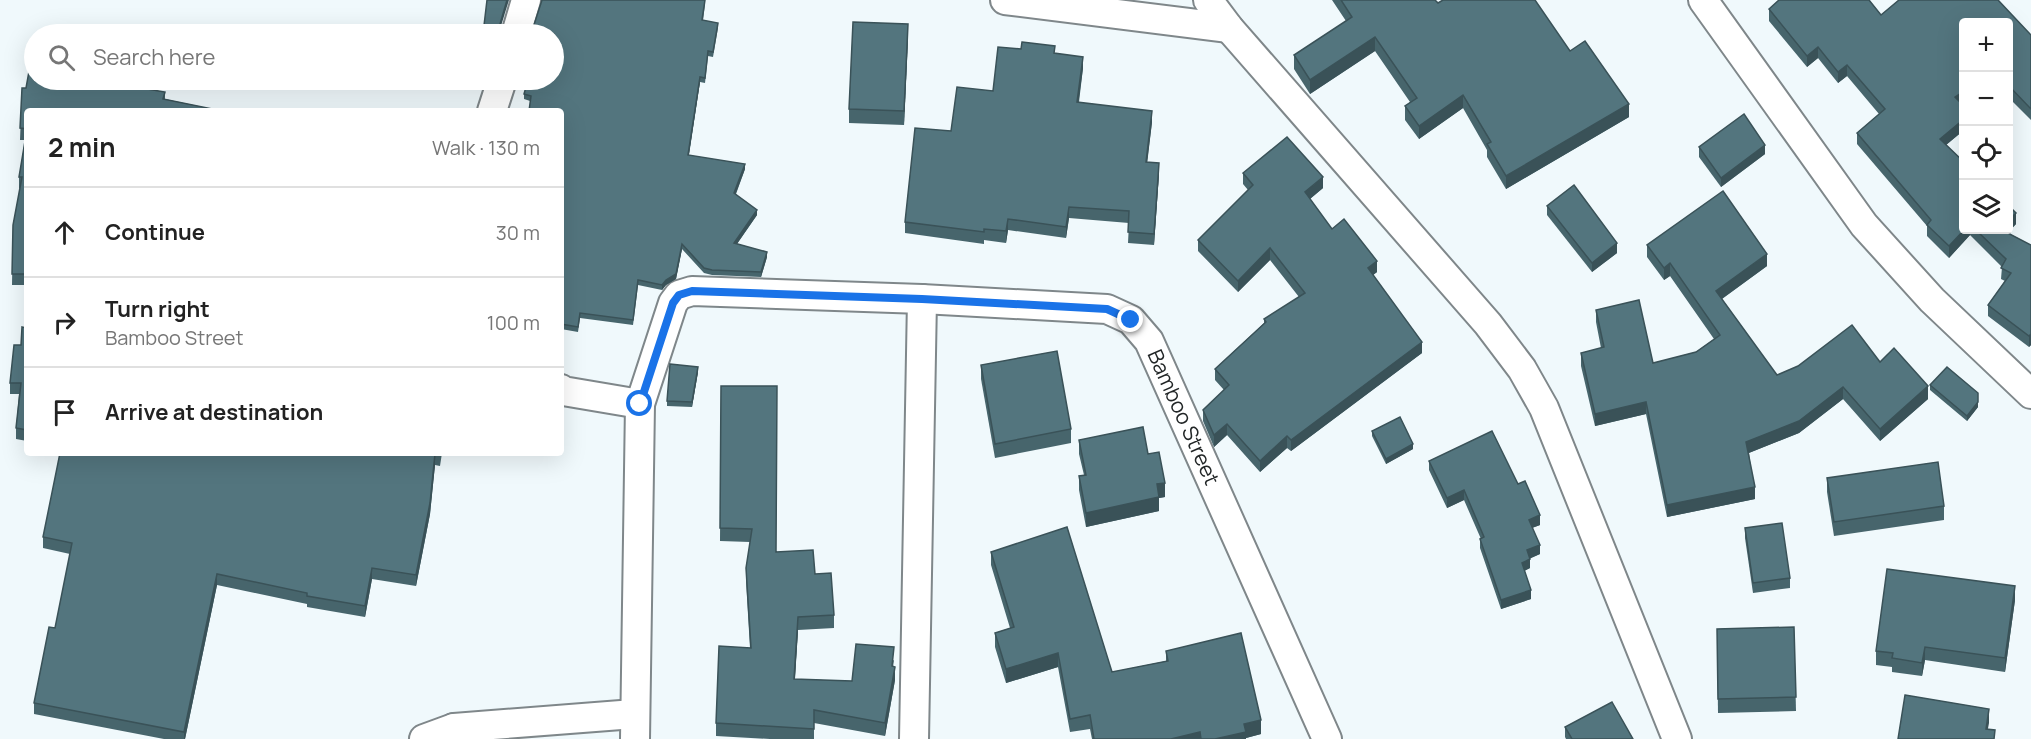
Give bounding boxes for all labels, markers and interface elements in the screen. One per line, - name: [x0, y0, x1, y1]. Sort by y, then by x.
- map controls: [1959, 18, 2013, 234]
- button: +: [1959, 18, 2013, 72]
- search box: [24, 24, 564, 90]
- icon: search: [45, 41, 78, 74]
- text: Search here: [93, 42, 215, 72]
- button: −: [1959, 72, 2013, 126]
- button: locate: [1959, 126, 2013, 180]
- text: 2 min: [48, 129, 116, 165]
- text: Walk · 130 m: [432, 134, 540, 161]
- button: layers: [1959, 180, 2013, 234]
- icon: ahead: [48, 216, 81, 249]
- text: Continue: [105, 217, 205, 247]
- text: 30 m: [496, 219, 540, 246]
- text: Turn right: [105, 294, 210, 324]
- icon: right: [48, 306, 81, 339]
- route end: [1117, 306, 1143, 332]
- text: 100 m: [487, 309, 540, 336]
- text: Bamboo Street: [105, 324, 244, 351]
- street label: Bamboo Street: [1142, 345, 1227, 489]
- route start: [626, 390, 652, 416]
- icon: arrive: [48, 396, 81, 429]
- text: Arrive at destination: [105, 397, 323, 427]

